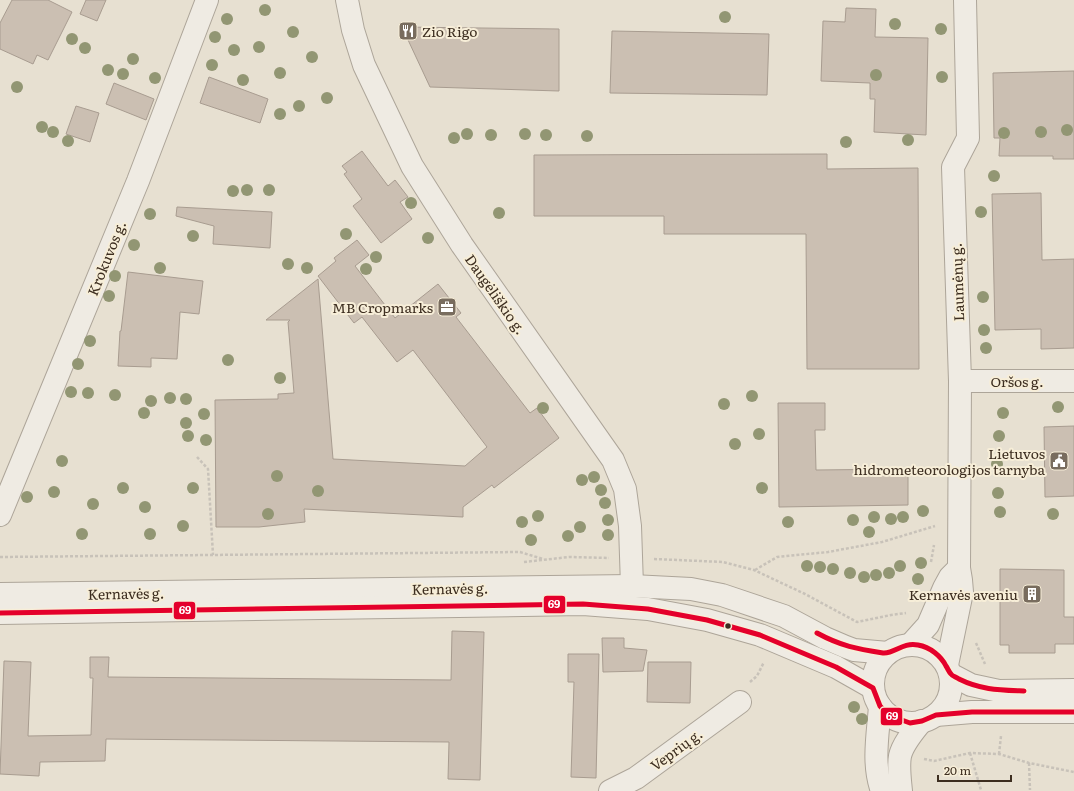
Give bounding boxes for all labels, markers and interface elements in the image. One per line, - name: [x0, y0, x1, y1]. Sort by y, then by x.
- restaurant icon: Zio Rigo: [397, 20, 419, 42]
- place label: Zio Rigo: [422, 21, 477, 41]
- street label: Krokuvos g.: [82, 217, 130, 299]
- street label: Laumėnų g.: [946, 242, 968, 322]
- street label: Daugėliškio g.: [461, 250, 531, 338]
- office icon: MB Cropmarks: [436, 296, 458, 318]
- place label: MB Cropmarks: [332, 297, 433, 317]
- street label: Oršos g.: [990, 371, 1044, 391]
- place label: Lietuvos hidrometeorologijos tarnyba: [854, 443, 1045, 479]
- public building icon: Lietuvos hidrometeorologijos tarnyba: [1048, 450, 1070, 472]
- street label: Kernavės g.: [411, 577, 489, 599]
- street label: Kernavės g.: [87, 582, 165, 604]
- building icon: Kernavės aveniu: [1021, 583, 1043, 605]
- place label: Kernavės aveniu: [909, 584, 1018, 604]
- line badge: 69: [543, 595, 566, 614]
- text: 69: [548, 595, 560, 611]
- line badge: 69: [173, 601, 196, 620]
- text: 69: [179, 601, 191, 617]
- unlabelled marker: [723, 621, 733, 631]
- line badge: 69: [880, 707, 903, 726]
- text: 69: [886, 707, 898, 723]
- street label: Veprių g.: [646, 723, 706, 775]
- scale bar: [938, 757, 1011, 783]
- text: 20 m: [944, 761, 971, 779]

